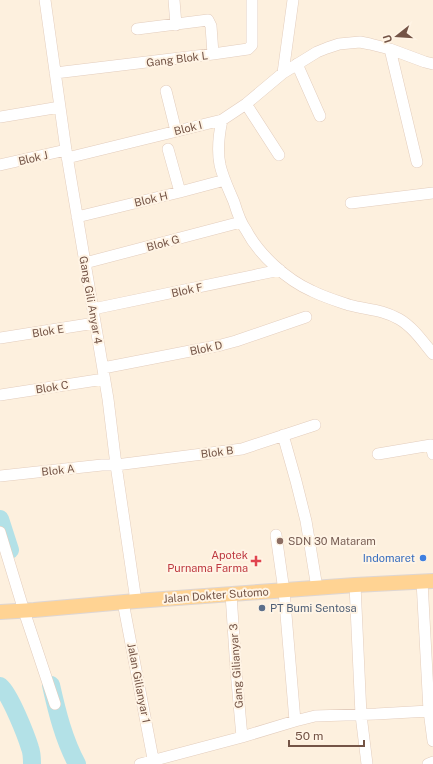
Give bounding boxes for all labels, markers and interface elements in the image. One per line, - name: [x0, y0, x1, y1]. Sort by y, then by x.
- north arrow: [377, 16, 417, 56]
- text: U: [381, 33, 394, 44]
- street label: Gang Blok L: [146, 49, 208, 69]
- street label: Blok I: [173, 119, 203, 137]
- street label: Blok J: [17, 149, 49, 167]
- street label: Blok H: [133, 189, 169, 209]
- street label: Blok G: [145, 233, 181, 253]
- street label: Gang Gili Anyar 4: [77, 255, 105, 345]
- street label: Blok F: [170, 281, 204, 299]
- street label: Blok E: [31, 323, 65, 339]
- street label: Blok D: [189, 339, 224, 357]
- street label: Blok C: [35, 378, 69, 396]
- street label: Blok B: [200, 444, 234, 460]
- street label: Blok A: [41, 462, 75, 478]
- place label: SDN 30 Mataram: [288, 535, 376, 547]
- marker: SDN 30 Mataram: [275, 536, 285, 546]
- place label: Apotek Purnama Farma: [167, 549, 248, 574]
- place label: Indomaret: [363, 552, 415, 564]
- marker: Indomaret: [418, 553, 428, 563]
- marker: Apotek Purnama Farma: [251, 556, 261, 566]
- street label: Jalan Dokter Sutomo: [163, 585, 269, 605]
- place label: PT Bumi Sentosa: [270, 602, 357, 614]
- marker: PT Bumi Sentosa: [257, 603, 267, 613]
- street label: Gang Gilianyar 3: [227, 623, 245, 709]
- street label: Jalan Gilianyar 1: [125, 642, 153, 724]
- scale bar: [289, 722, 364, 748]
- text: 50 m: [295, 729, 323, 743]

